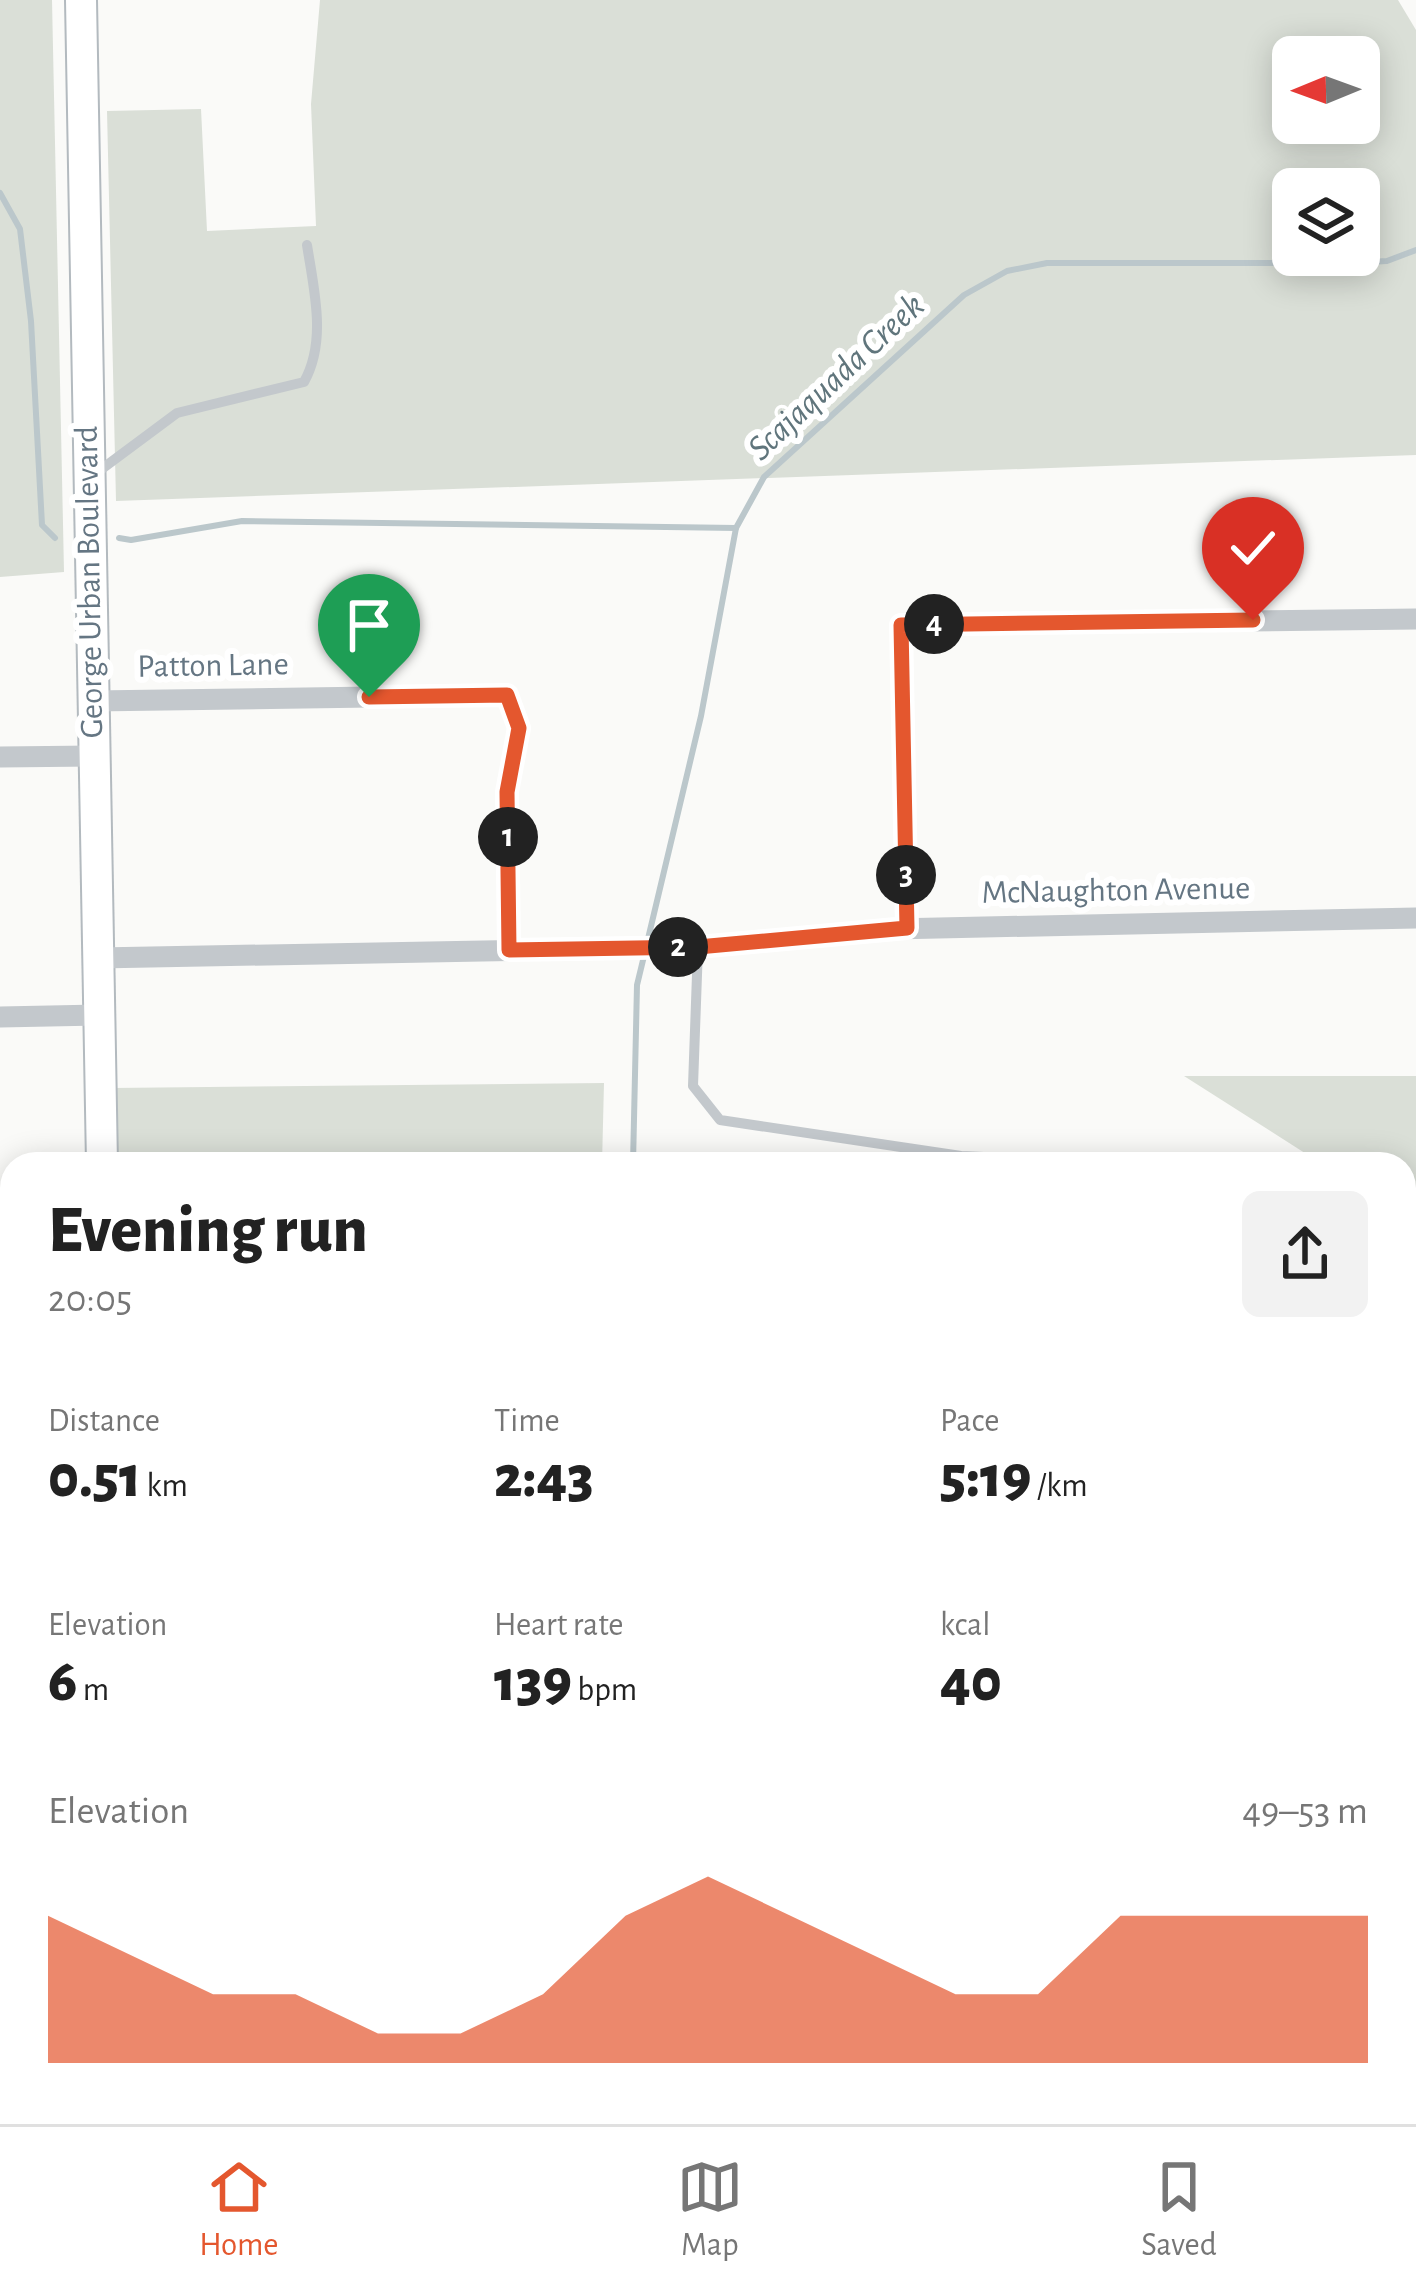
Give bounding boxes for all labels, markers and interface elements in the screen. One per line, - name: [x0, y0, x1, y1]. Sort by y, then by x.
- north arrow: [1272, 36, 1380, 144]
- map controls: [1272, 36, 1380, 276]
- button: layers: [1272, 168, 1380, 276]
- water label: Scajaquada Creek: [741, 287, 932, 469]
- street label: George Urban Boulevard: [71, 425, 109, 739]
- pin: [1202, 497, 1304, 620]
- icon: check: [1220, 515, 1286, 581]
- pin: [318, 574, 420, 697]
- icon: arrive: [336, 592, 402, 658]
- pin: 4: [904, 594, 964, 654]
- text: 4: [926, 607, 942, 640]
- street label: Patton Lane: [137, 648, 289, 684]
- pin: 1: [478, 807, 538, 867]
- text: 1: [502, 820, 514, 853]
- pin: 3: [876, 845, 936, 905]
- text: 3: [899, 858, 913, 891]
- street label: McNaughton Avenue: [981, 872, 1251, 910]
- pin: 2: [648, 917, 708, 977]
- text: 2: [670, 930, 686, 963]
- button: share: [1242, 1191, 1368, 1317]
- text: Evening run: [48, 1198, 368, 1264]
- text: 20:05: [48, 1280, 132, 1319]
- text: Distance: [48, 1405, 160, 1438]
- text: Time: [494, 1405, 560, 1438]
- text: Pace: [940, 1405, 999, 1438]
- text: 0.51: [48, 1448, 141, 1508]
- text: 2:43: [494, 1448, 594, 1508]
- text: 5:19: [940, 1448, 1031, 1508]
- text: km: [141, 1470, 188, 1503]
- text: /km: [1031, 1470, 1088, 1503]
- text: Elevation: [48, 1609, 167, 1642]
- text: Heart rate: [494, 1609, 624, 1642]
- text: kcal: [940, 1609, 990, 1642]
- text: 6: [48, 1652, 77, 1712]
- text: 139: [494, 1652, 572, 1712]
- text: 40: [940, 1652, 1002, 1712]
- text: m: [77, 1674, 109, 1707]
- text: bpm: [572, 1674, 637, 1707]
- text: Elevation: [48, 1792, 189, 1831]
- text: 49–53 m: [1242, 1792, 1368, 1831]
- tab: Home: [199, 2154, 279, 2266]
- tab: Map: [677, 2154, 743, 2266]
- tab: Saved: [1141, 2154, 1217, 2266]

